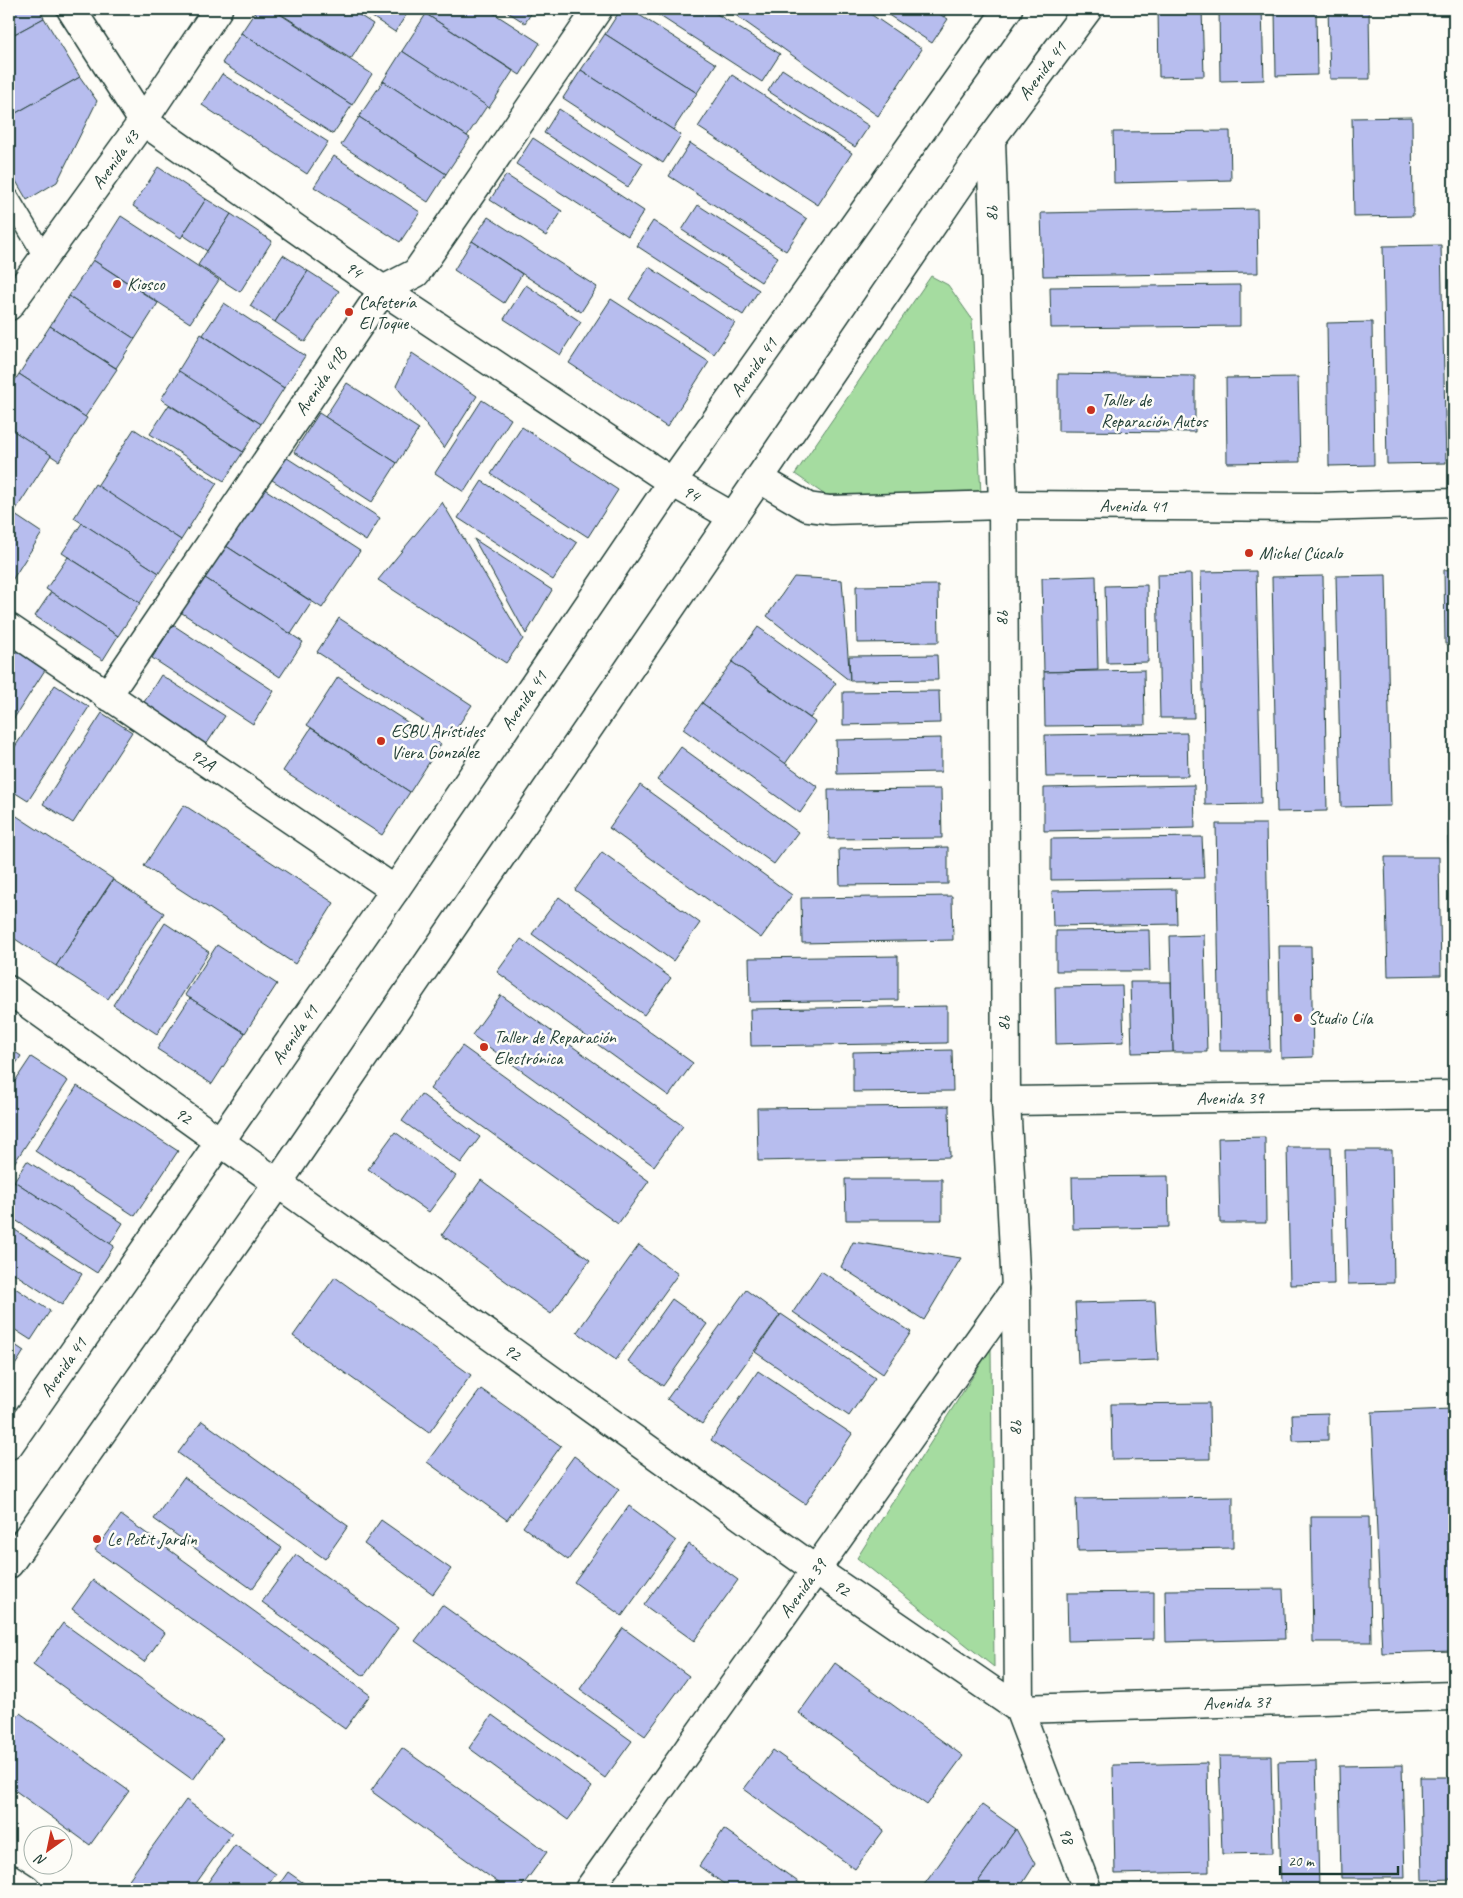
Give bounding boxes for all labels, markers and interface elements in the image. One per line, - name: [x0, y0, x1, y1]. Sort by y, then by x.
- street label: Avenida 41: [1013, 36, 1072, 104]
- street label: Avenida 43: [87, 124, 145, 193]
- street label: 98: [982, 201, 1005, 220]
- street label: 94: [341, 256, 368, 284]
- place label: Kiosco: [127, 273, 166, 295]
- marker: Kiosco: [111, 278, 123, 290]
- place label: Cafetería El Toque: [359, 291, 417, 334]
- marker: Cafetería El Toque: [343, 306, 355, 318]
- street label: Avenida 41: [725, 333, 783, 401]
- street label: Avenida 41B: [290, 343, 352, 420]
- place label: Taller de Reparación Autos: [1101, 389, 1209, 432]
- marker: Taller de Reparación Autos: [1085, 404, 1097, 416]
- street label: 94: [679, 480, 706, 508]
- street label: Avenida 41: [1099, 495, 1168, 517]
- place label: Michel Cúcalo: [1259, 542, 1344, 564]
- marker: Michel Cúcalo: [1243, 547, 1255, 559]
- street label: 98: [993, 607, 1015, 625]
- street label: Avenida 41: [496, 666, 552, 735]
- place label: ESBU Arístides Viera González: [391, 720, 486, 763]
- marker: ESBU Arístides Viera González: [375, 735, 387, 747]
- street label: 92A: [186, 743, 220, 776]
- street label: Avenida 41: [266, 1000, 323, 1068]
- place label: Studio Lila: [1308, 1007, 1374, 1029]
- street label: 98: [995, 1012, 1017, 1030]
- marker: Studio Lila: [1292, 1012, 1304, 1024]
- place label: Taller de Reparación Electrónica: [494, 1026, 617, 1069]
- marker: Taller de Reparación Electrónica: [478, 1041, 490, 1053]
- street label: Avenida 39: [1196, 1087, 1266, 1109]
- street label: 92: [171, 1102, 198, 1130]
- street label: Avenida 41: [35, 1332, 92, 1401]
- street label: 92: [499, 1338, 527, 1367]
- street label: 98: [1006, 1416, 1028, 1435]
- place label: Le Petit Jardin: [107, 1528, 198, 1550]
- marker: Le Petit Jardin: [91, 1533, 103, 1545]
- street label: Avenida 39: [774, 1553, 832, 1622]
- street label: 92: [829, 1574, 856, 1602]
- street label: Avenida 37: [1203, 1690, 1272, 1714]
- street label: 98: [1054, 1824, 1081, 1849]
- north arrow: [22, 1826, 72, 1876]
- scale bar: [1280, 1843, 1398, 1875]
- text: N: [31, 1850, 49, 1870]
- text: 20 m: [1288, 1852, 1315, 1871]

